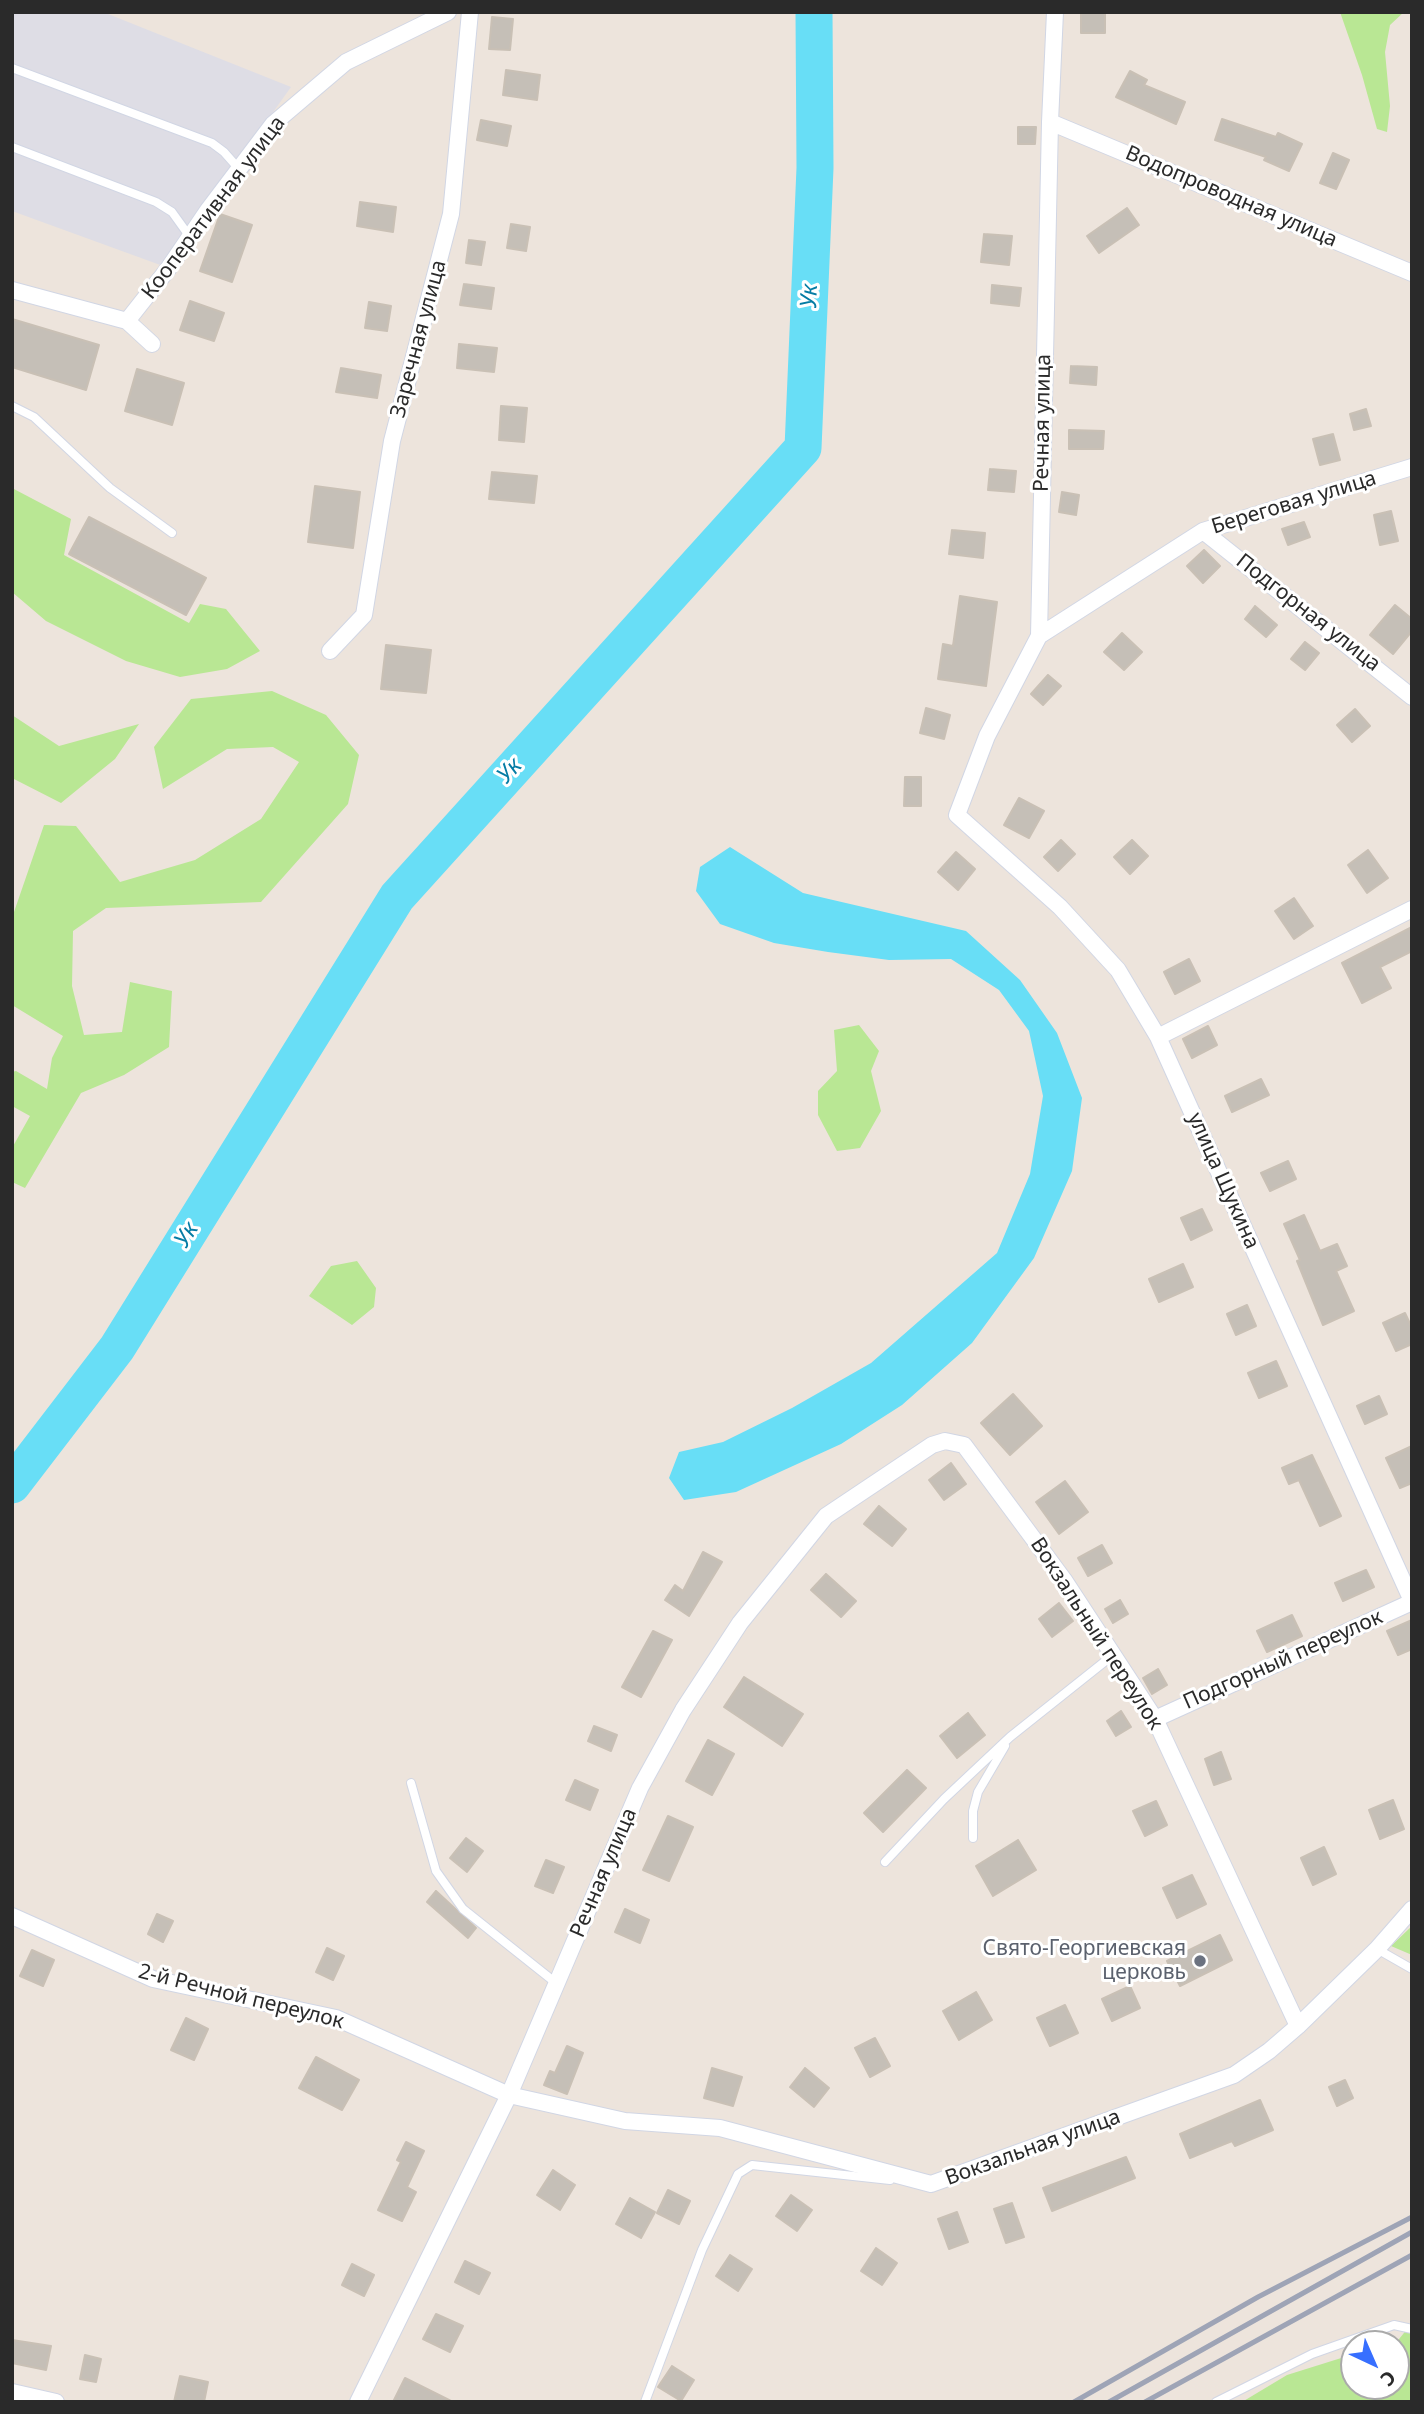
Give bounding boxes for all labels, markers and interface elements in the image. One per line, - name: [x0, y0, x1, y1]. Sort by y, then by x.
- street label: Кооперативная улица: [137, 112, 291, 304]
- street label: Водопроводная улица: [1121, 141, 1341, 253]
- street label: Заречная улица: [386, 258, 452, 420]
- water label: Ук: [796, 283, 824, 309]
- street label: Речная улица: [1029, 354, 1057, 492]
- street label: Береговая улица: [1209, 466, 1379, 540]
- street label: Подгорная улица: [1231, 549, 1385, 677]
- water label: Ук: [492, 753, 528, 789]
- street label: улица Щукина: [1182, 1109, 1264, 1253]
- water label: Ук: [169, 1217, 205, 1253]
- street label: Вокзальный переулок: [1024, 1533, 1168, 1735]
- street label: Подгорный переулок: [1179, 1605, 1387, 1715]
- street label: Речная улица: [565, 1805, 643, 1941]
- place label: Свято-Георгиевская церковь: [983, 1936, 1186, 1986]
- marker: Свято-Георгиевская церковь: [1192, 1953, 1208, 1969]
- street label: 2-й Речной переулок: [136, 1959, 346, 2035]
- street label: Вокзальная улица: [942, 2105, 1124, 2191]
- north arrow: [1340, 2330, 1410, 2400]
- text: С: [1375, 2365, 1402, 2392]

